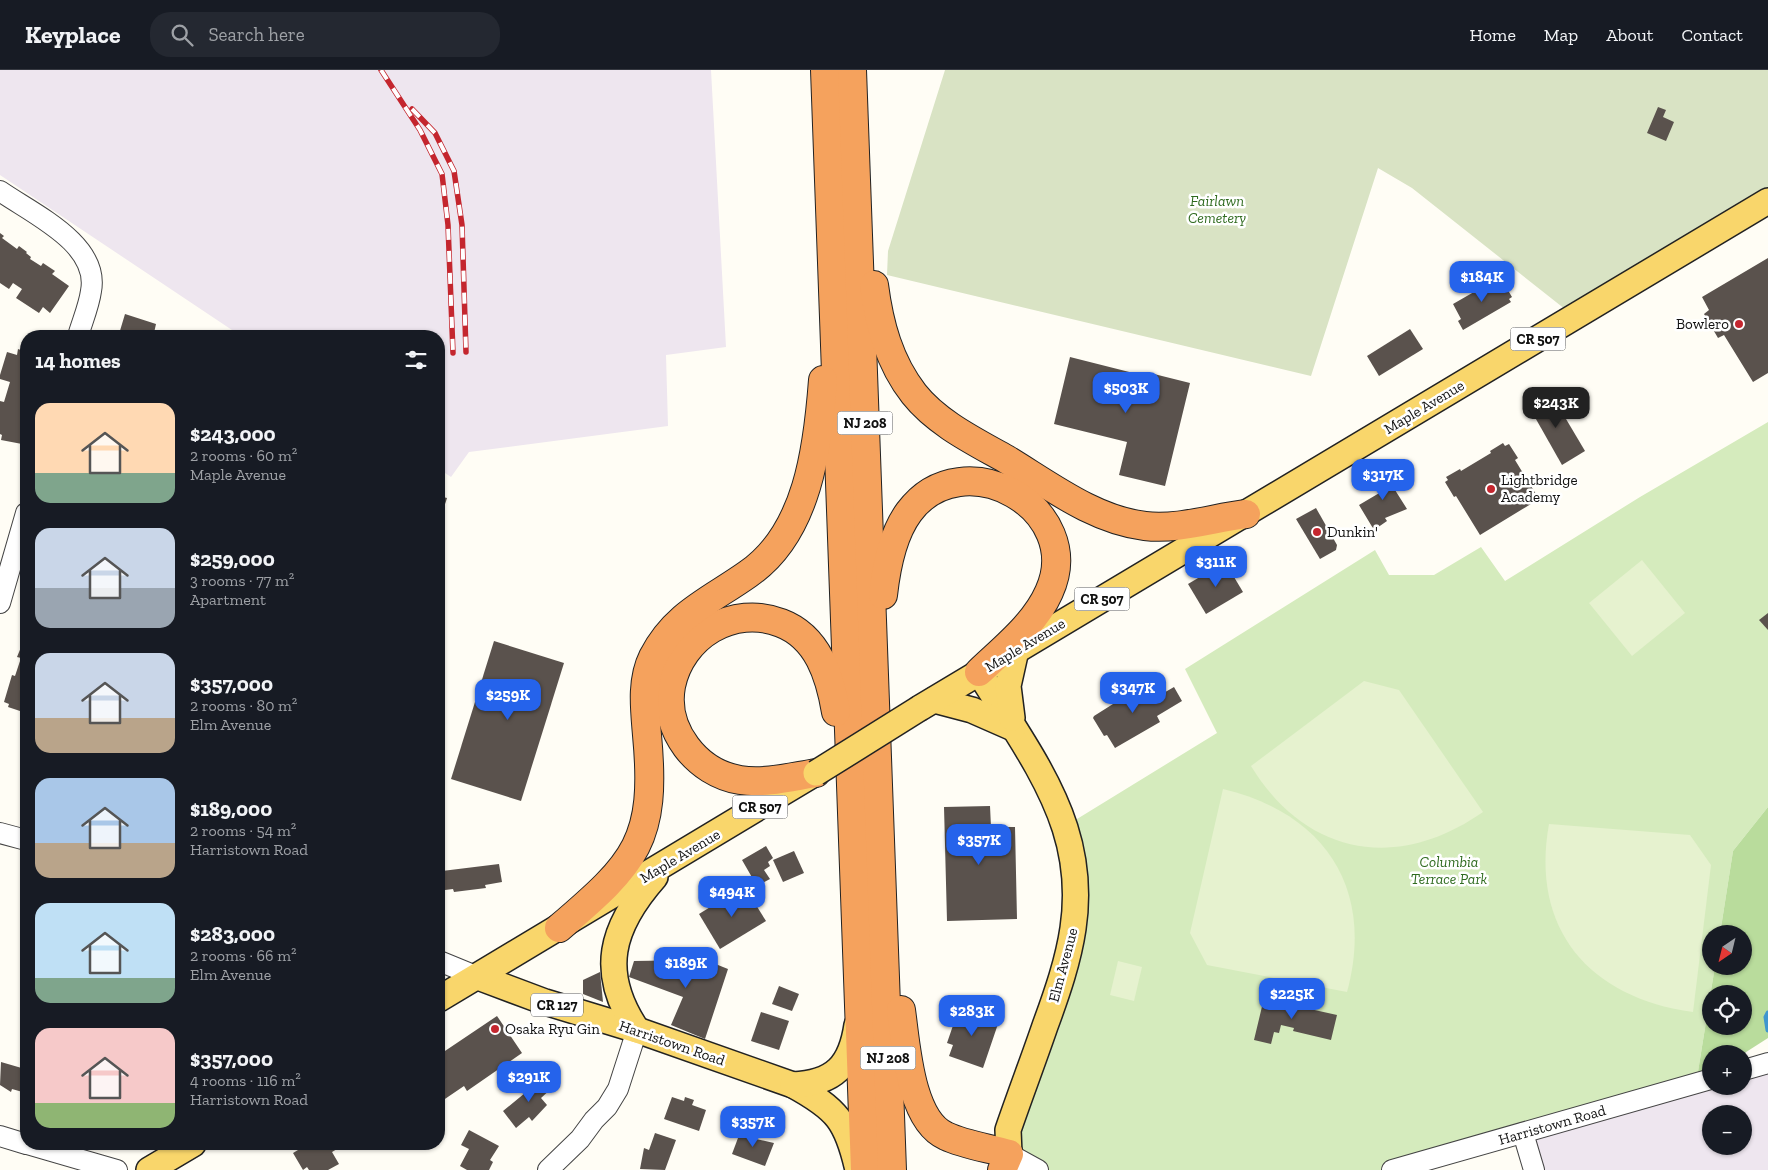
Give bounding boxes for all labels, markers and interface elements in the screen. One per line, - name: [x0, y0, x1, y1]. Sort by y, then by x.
- search box: [150, 12, 500, 57]
- text: Keyplace: [25, 20, 120, 49]
- icon: search: [168, 21, 196, 49]
- text: Search here: [208, 23, 305, 46]
- text: Home: [1469, 24, 1516, 46]
- text: Map: [1544, 24, 1578, 46]
- text: About: [1606, 24, 1653, 46]
- text: Contact: [1681, 24, 1743, 46]
- park label: Fairlawn Cemetery: [1188, 192, 1246, 227]
- pin: $184K: [1447, 260, 1517, 303]
- text: $184K: [1461, 267, 1503, 286]
- place label: Bowlero: [1676, 315, 1729, 333]
- marker: Bowlero: [1733, 318, 1745, 330]
- road number: CR 507: [1510, 328, 1566, 350]
- icon: filters: [402, 346, 430, 374]
- text: 14 homes: [35, 348, 121, 373]
- pin: $503K: [1091, 372, 1161, 414]
- street label: Maple Avenue: [1381, 376, 1467, 438]
- text: $503K: [1104, 378, 1148, 397]
- pin: $243K: [1521, 386, 1591, 429]
- text: $243K: [1534, 393, 1578, 412]
- road number: NJ 208: [838, 412, 892, 434]
- text: $243,000: [190, 421, 276, 446]
- icon: home: [75, 423, 135, 483]
- text: 2 rooms · 60 m²: [190, 446, 297, 465]
- pin: $317K: [1348, 458, 1418, 501]
- text: Maple Avenue: [190, 465, 286, 484]
- text: $317K: [1362, 465, 1404, 484]
- place label: Lightbridge Academy: [1501, 471, 1578, 506]
- marker: Lightbridge Academy: [1485, 483, 1497, 495]
- place label: Dunkin': [1327, 523, 1378, 541]
- marker: Dunkin': [1311, 526, 1323, 538]
- text: $259,000: [190, 546, 275, 571]
- pin: $311K: [1181, 546, 1251, 588]
- icon: home: [75, 548, 135, 608]
- text: $311K: [1196, 552, 1236, 571]
- text: 3 rooms · 77 m²: [190, 571, 294, 590]
- road number: CR 507: [1074, 588, 1130, 610]
- text: Apartment: [190, 590, 266, 609]
- street label: Maple Avenue: [982, 614, 1068, 676]
- text: $357,000: [190, 671, 273, 696]
- pin: $347K: [1098, 672, 1168, 714]
- icon: home: [75, 673, 135, 733]
- pin: $259K: [473, 678, 543, 721]
- text: $347K: [1111, 678, 1155, 697]
- text: $259K: [486, 685, 530, 704]
- text: 2 rooms · 80 m²: [190, 696, 297, 715]
- text: Elm Avenue: [190, 715, 271, 734]
- text: $189,000: [190, 796, 272, 821]
- road number: CR 507: [732, 796, 788, 819]
- icon: home: [75, 798, 135, 858]
- text: 2 rooms · 54 m²: [190, 821, 296, 840]
- pin: $357K: [944, 824, 1014, 866]
- street label: Maple Avenue: [637, 825, 723, 887]
- text: $357K: [957, 830, 1001, 849]
- text: Harristown Road: [190, 840, 308, 859]
- park label: Columbia Terrace Park: [1411, 853, 1488, 888]
- pin: $494K: [697, 876, 767, 918]
- text: $494K: [709, 882, 755, 901]
- text: $283,000: [190, 921, 275, 946]
- icon: home: [75, 923, 135, 983]
- north arrow: [1702, 925, 1752, 975]
- map controls: [1702, 925, 1752, 1155]
- street label: Elm Avenue: [1044, 926, 1082, 1004]
- text: 2 rooms · 66 m²: [190, 946, 297, 965]
- pin: $189K: [651, 946, 721, 989]
- text: $189K: [665, 953, 707, 972]
- text: Elm Avenue: [190, 965, 271, 984]
- pin: $225K: [1257, 978, 1327, 1020]
- text: $225K: [1270, 984, 1314, 1003]
- button: locate: [1702, 985, 1752, 1035]
- road number: CR 127: [531, 994, 583, 1016]
- pin: $283K: [937, 994, 1007, 1037]
- text: $283K: [950, 1001, 994, 1020]
- street label: Harristown Road: [617, 1016, 728, 1070]
- place label: Osaka Ryu Gin: [505, 1020, 600, 1038]
- marker: Osaka Ryu Gin: [489, 1023, 501, 1035]
- button: +: [1702, 1045, 1752, 1095]
- text: $357,000: [190, 1046, 273, 1071]
- road number: NJ 208: [860, 1046, 916, 1070]
- icon: home: [75, 1048, 135, 1108]
- pin: $291K: [494, 1060, 564, 1103]
- text: $291K: [508, 1067, 550, 1086]
- text: 4 rooms · 116 m²: [190, 1071, 301, 1090]
- text: Harristown Road: [190, 1090, 308, 1109]
- street label: Harristown Road: [1496, 1101, 1608, 1149]
- button: −: [1702, 1105, 1752, 1155]
- pin: $357K: [718, 1106, 788, 1148]
- text: $357K: [731, 1112, 775, 1131]

